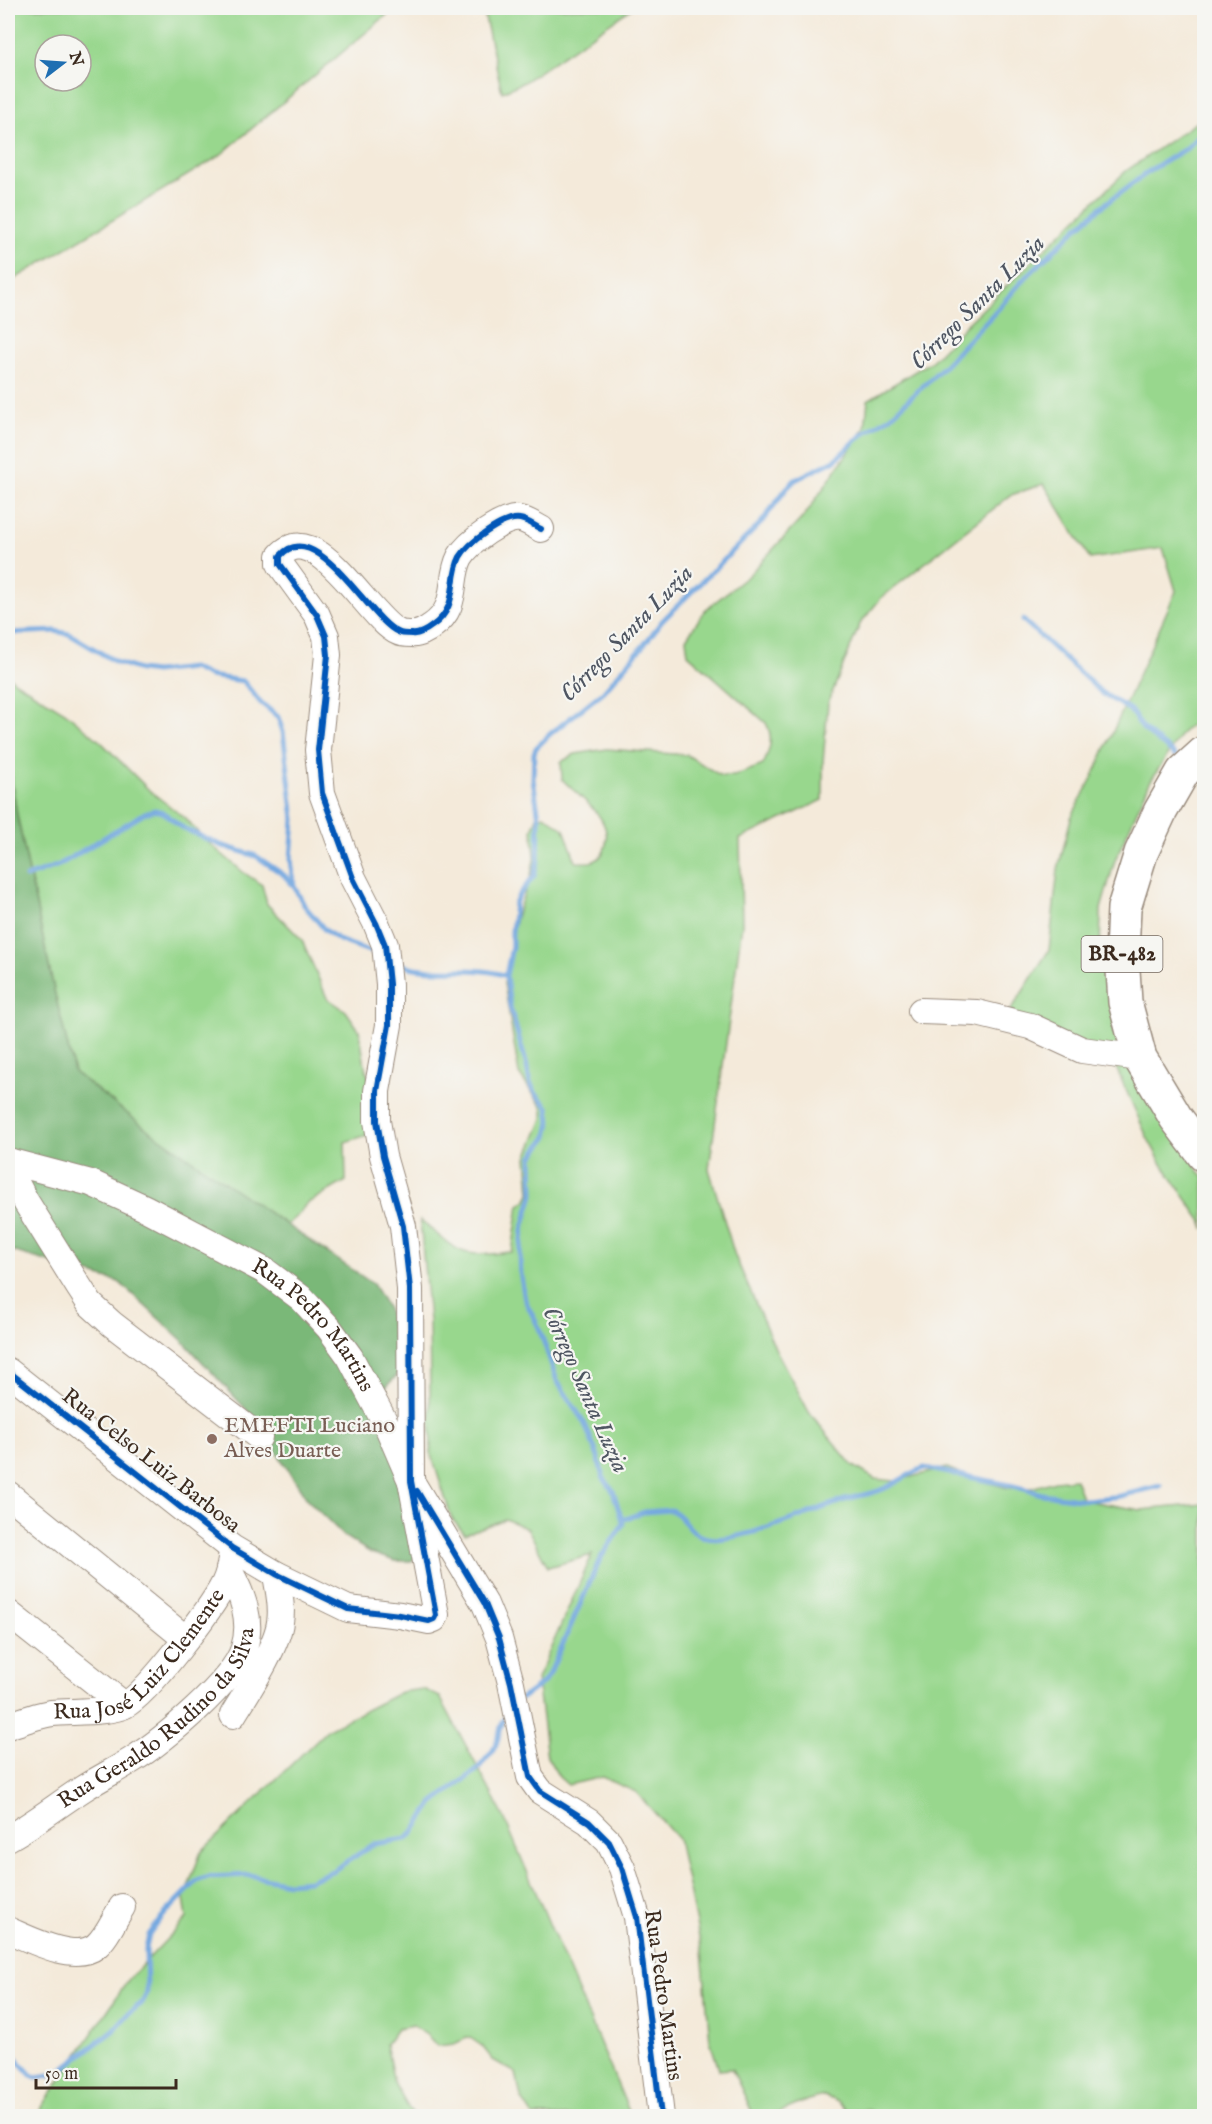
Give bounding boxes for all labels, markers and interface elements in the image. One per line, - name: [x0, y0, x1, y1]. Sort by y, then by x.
- north arrow: [33, 33, 93, 93]
- text: N: [64, 49, 87, 69]
- water label: Córrego Santa Luzia: [904, 229, 1052, 377]
- water label: Córrego Santa Luzia: [554, 559, 700, 709]
- road number: BR-482: [1082, 936, 1162, 972]
- street label: Rua Pedro Martins: [247, 1252, 380, 1397]
- water label: Córrego Santa Luzia: [534, 1302, 636, 1478]
- street label: Rua Celso Luiz Barbosa: [56, 1382, 246, 1540]
- place label: EMEFTI Luciano Alves Duarte: [223, 1412, 395, 1465]
- marker: EMEFTI Luciano Alves Duarte: [205, 1432, 219, 1446]
- street label: Rua José Luiz Clemente: [53, 1584, 232, 1727]
- street label: Rua Geraldo Rudino da Silva: [53, 1626, 261, 1815]
- street label: Rua Pedro Martins: [637, 1908, 689, 2082]
- scale bar: [36, 2052, 176, 2090]
- text: 50 m: [45, 2063, 78, 2086]

